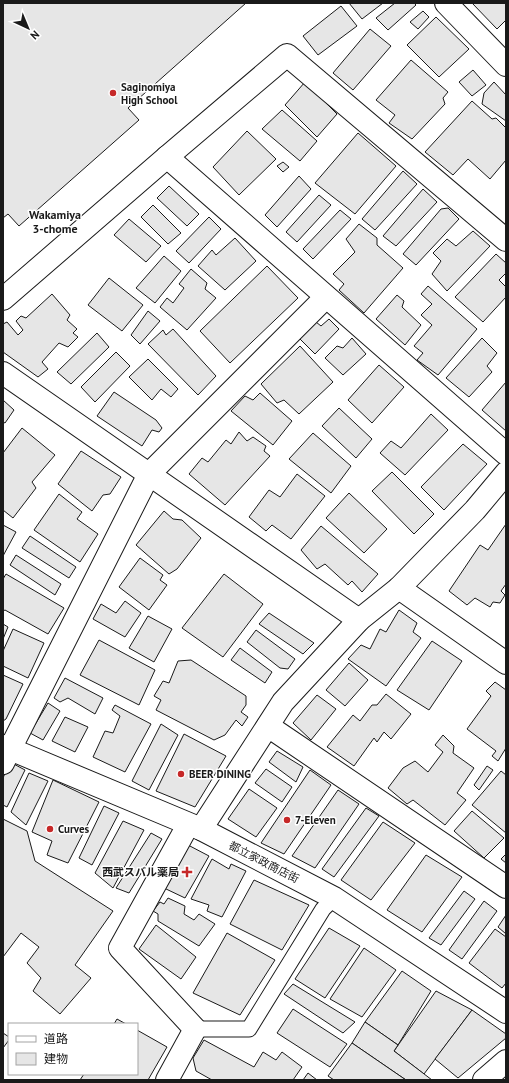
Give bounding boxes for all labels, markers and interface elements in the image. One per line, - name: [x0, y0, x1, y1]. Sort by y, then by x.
- north arrow: [8, 8, 48, 48]
- text: N: [27, 28, 42, 43]
- place label: Saginomiya High School: [121, 80, 178, 107]
- marker: Saginomiya High School: [108, 88, 118, 98]
- district label: Wakamiya 3-chome: [29, 207, 81, 236]
- place label: BEER DINING: [189, 767, 251, 781]
- marker: BEER DINING: [176, 769, 186, 779]
- place label: 7-Eleven: [295, 813, 336, 827]
- marker: 7-Eleven: [282, 815, 292, 825]
- place label: Curves: [58, 822, 90, 836]
- marker: Curves: [45, 824, 55, 834]
- street label: 都立家政商店街: [227, 838, 301, 886]
- place label: 西武スバル薬局: [102, 865, 179, 879]
- marker: 西武スバル薬局: [182, 867, 192, 877]
- legend: [8, 1023, 138, 1075]
- text: 道路: [44, 1031, 68, 1046]
- text: 建物: [44, 1051, 68, 1066]

